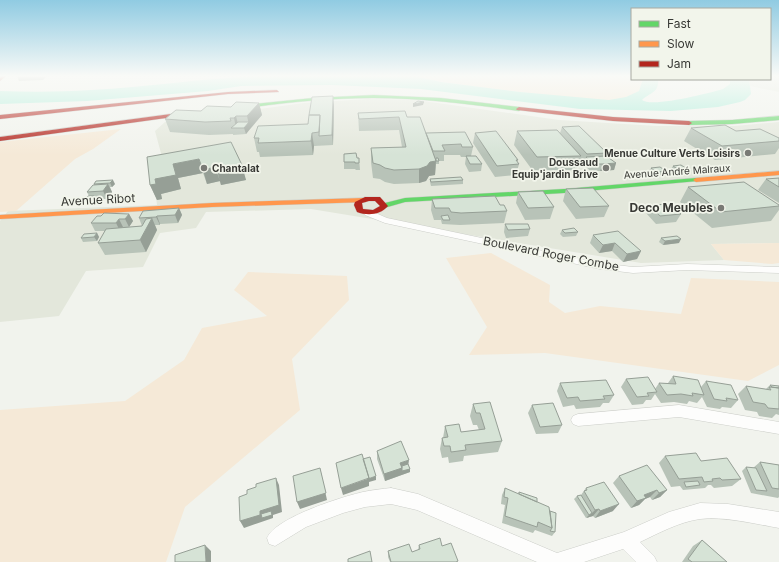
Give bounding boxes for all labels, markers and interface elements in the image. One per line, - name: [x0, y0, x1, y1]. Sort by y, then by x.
- legend: [631, 8, 771, 80]
- text: Fast: [667, 16, 691, 31]
- text: Slow: [667, 36, 695, 51]
- text: Jam: [667, 56, 691, 71]
- place label: Menue Culture Verts Loisirs: [604, 147, 740, 159]
- marker: Menue Culture Verts Loisirs: [743, 148, 753, 158]
- place label: Doussaud Equip'jardin Brive: [512, 156, 598, 180]
- street label: Avenue André Malraux: [623, 161, 731, 181]
- place label: Chantalat: [212, 162, 260, 174]
- marker: Chantalat: [199, 163, 209, 173]
- marker: Doussaud Equip'jardin Brive: [601, 163, 611, 173]
- street label: Avenue Ribot: [60, 190, 136, 209]
- place label: Deco Meubles: [629, 200, 713, 215]
- marker: Deco Meubles: [716, 203, 726, 213]
- street label: Boulevard Roger Combe: [482, 233, 620, 274]

